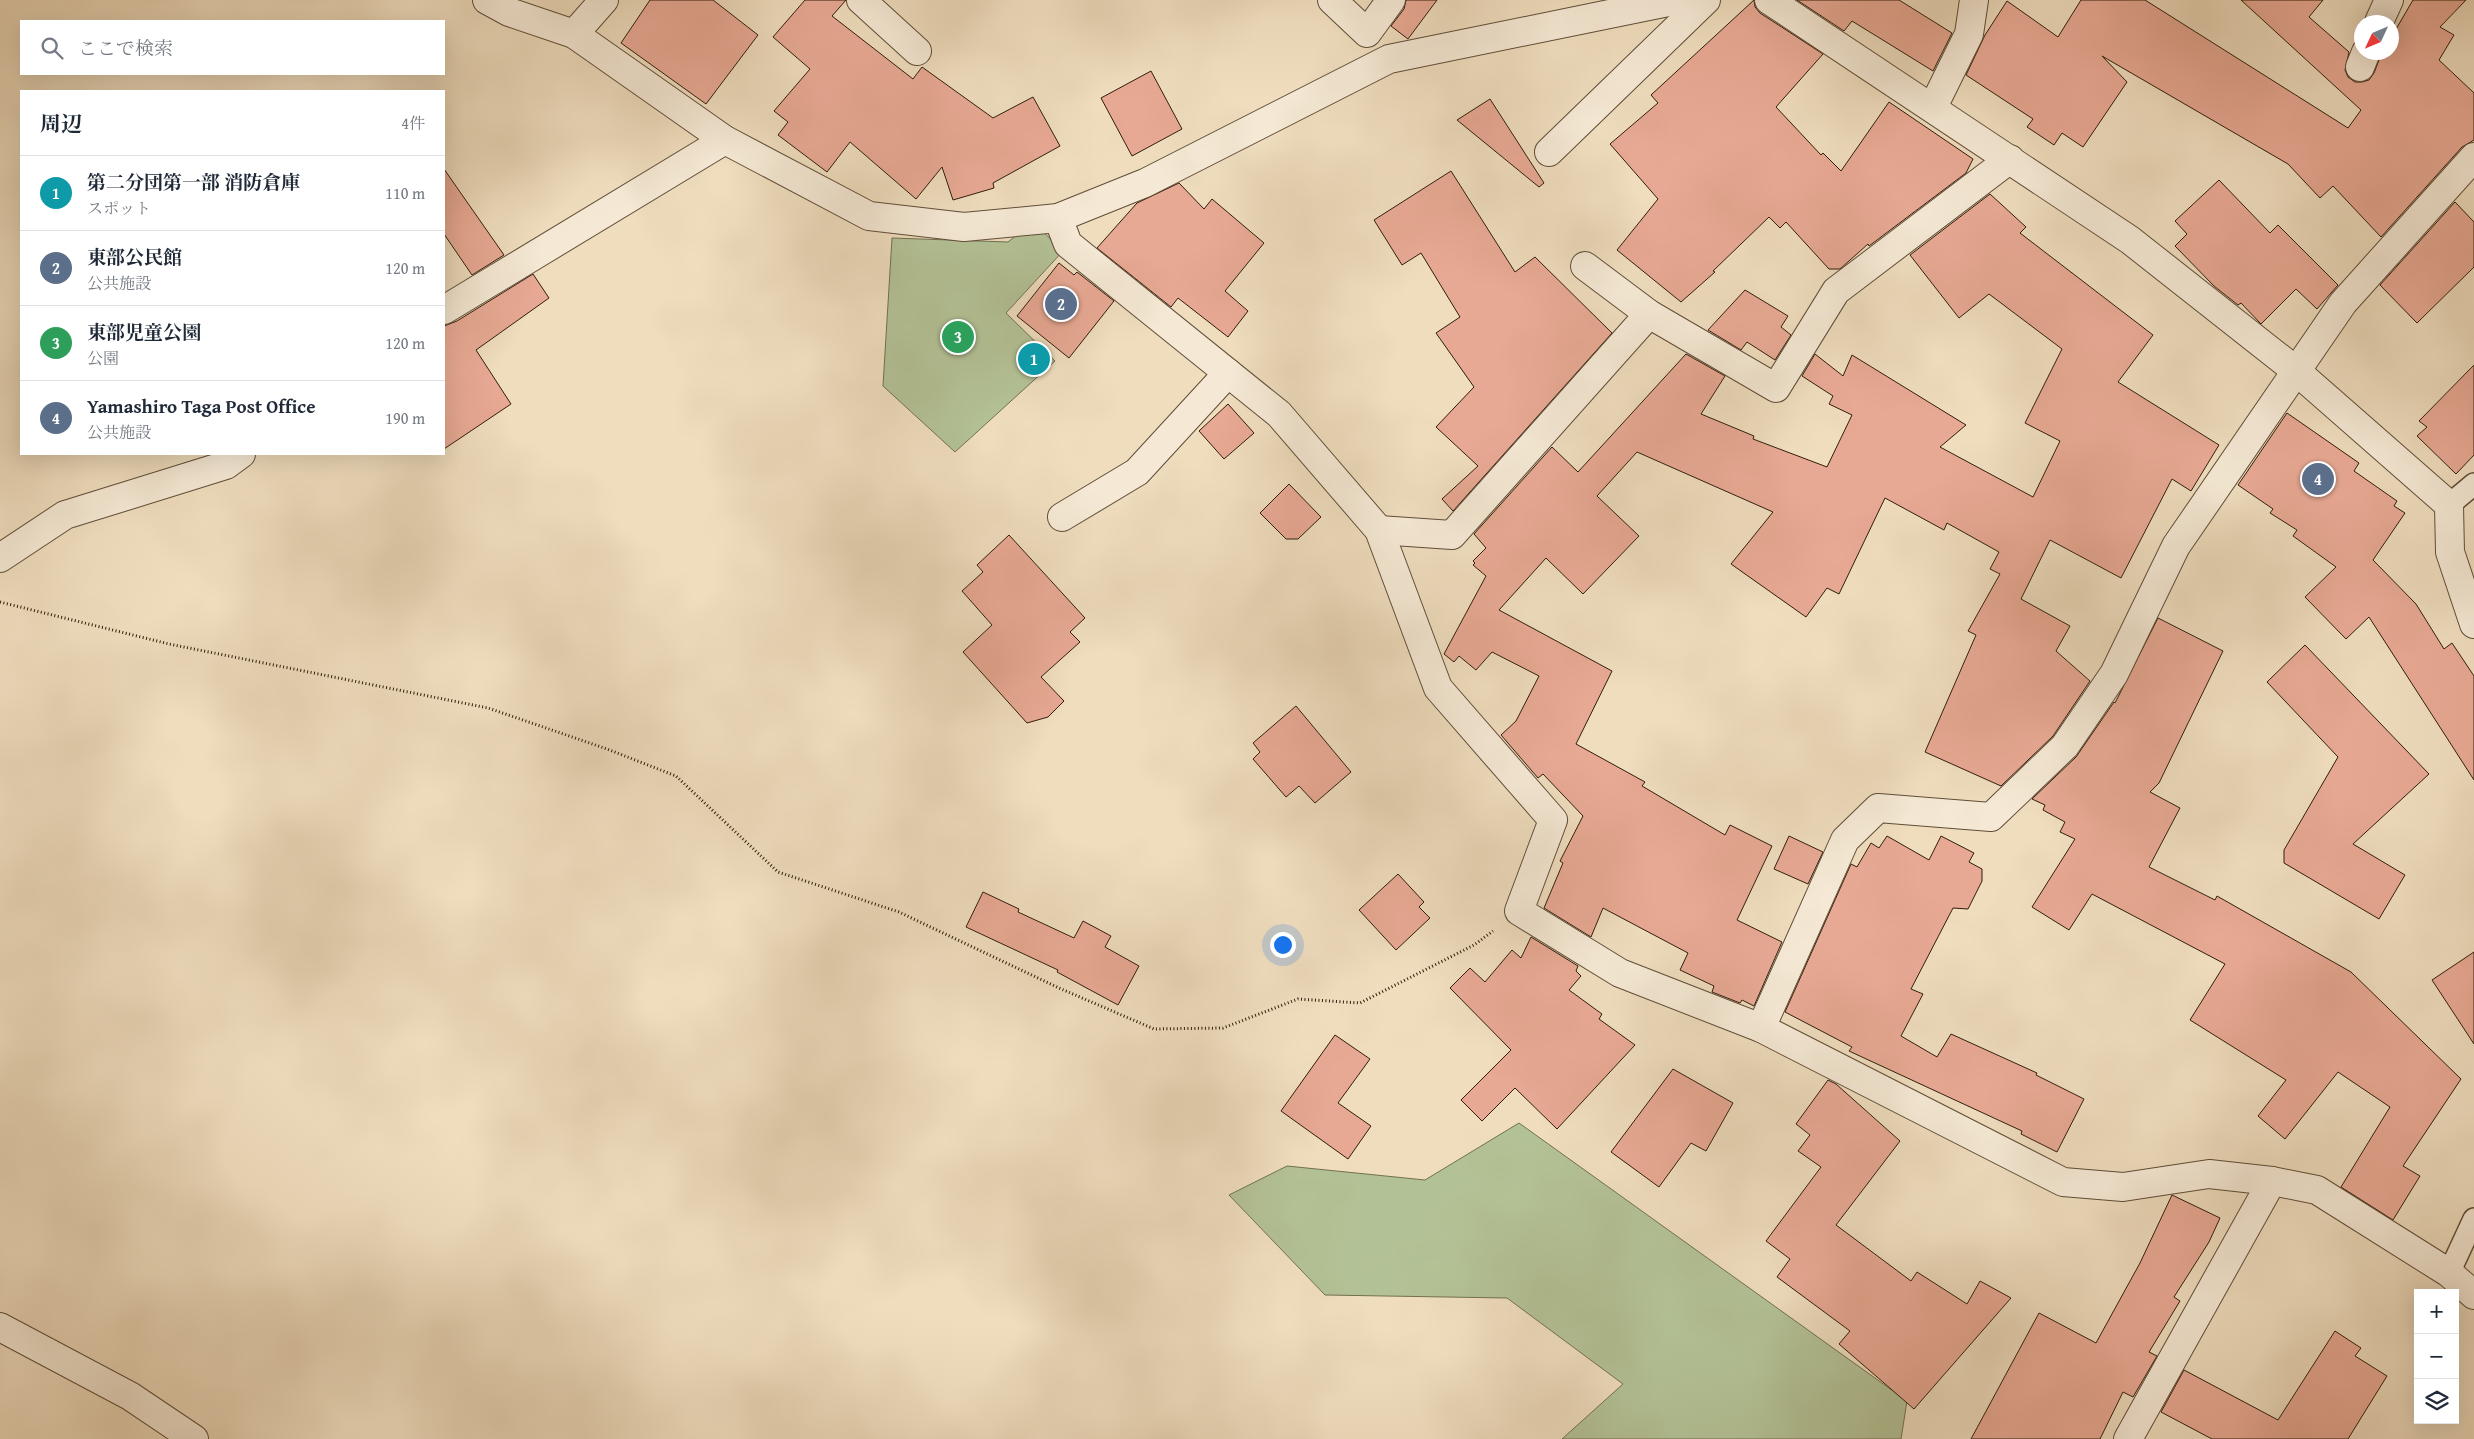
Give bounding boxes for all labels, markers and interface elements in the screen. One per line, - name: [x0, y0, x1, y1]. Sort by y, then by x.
- north arrow: [2354, 15, 2399, 60]
- search box: [20, 20, 445, 75]
- icon: search: [38, 34, 66, 62]
- text: ここで検索: [78, 34, 173, 62]
- text: 周辺: [40, 108, 82, 139]
- text: 4件: [401, 111, 425, 135]
- text: 第二分団第一部 消防倉庫: [87, 168, 300, 196]
- text: 1: [52, 181, 60, 205]
- text: 110 m: [385, 181, 425, 205]
- text: スポット: [87, 196, 151, 220]
- text: 東部公民館: [87, 243, 182, 271]
- text: 2: [52, 256, 60, 280]
- text: 120 m: [385, 256, 425, 280]
- text: 公共施設: [87, 271, 151, 295]
- pin: 2: [1045, 285, 1077, 323]
- text: 東部児童公園: [87, 318, 201, 346]
- pin: 3: [942, 318, 974, 356]
- text: 3: [52, 331, 60, 355]
- text: 120 m: [385, 331, 425, 355]
- pin: 1: [1018, 340, 1050, 378]
- text: 公園: [87, 346, 119, 370]
- text: Yamashiro Taga Post Office: [87, 392, 315, 420]
- text: 4: [52, 406, 60, 430]
- text: 190 m: [385, 406, 425, 430]
- text: 公共施設: [87, 420, 151, 444]
- pin: 4: [2302, 460, 2334, 498]
- your location: [1270, 932, 1296, 958]
- map controls: [2414, 1289, 2459, 1424]
- button: +: [2414, 1289, 2459, 1334]
- button: −: [2414, 1334, 2459, 1379]
- button: layers: [2414, 1379, 2459, 1424]

